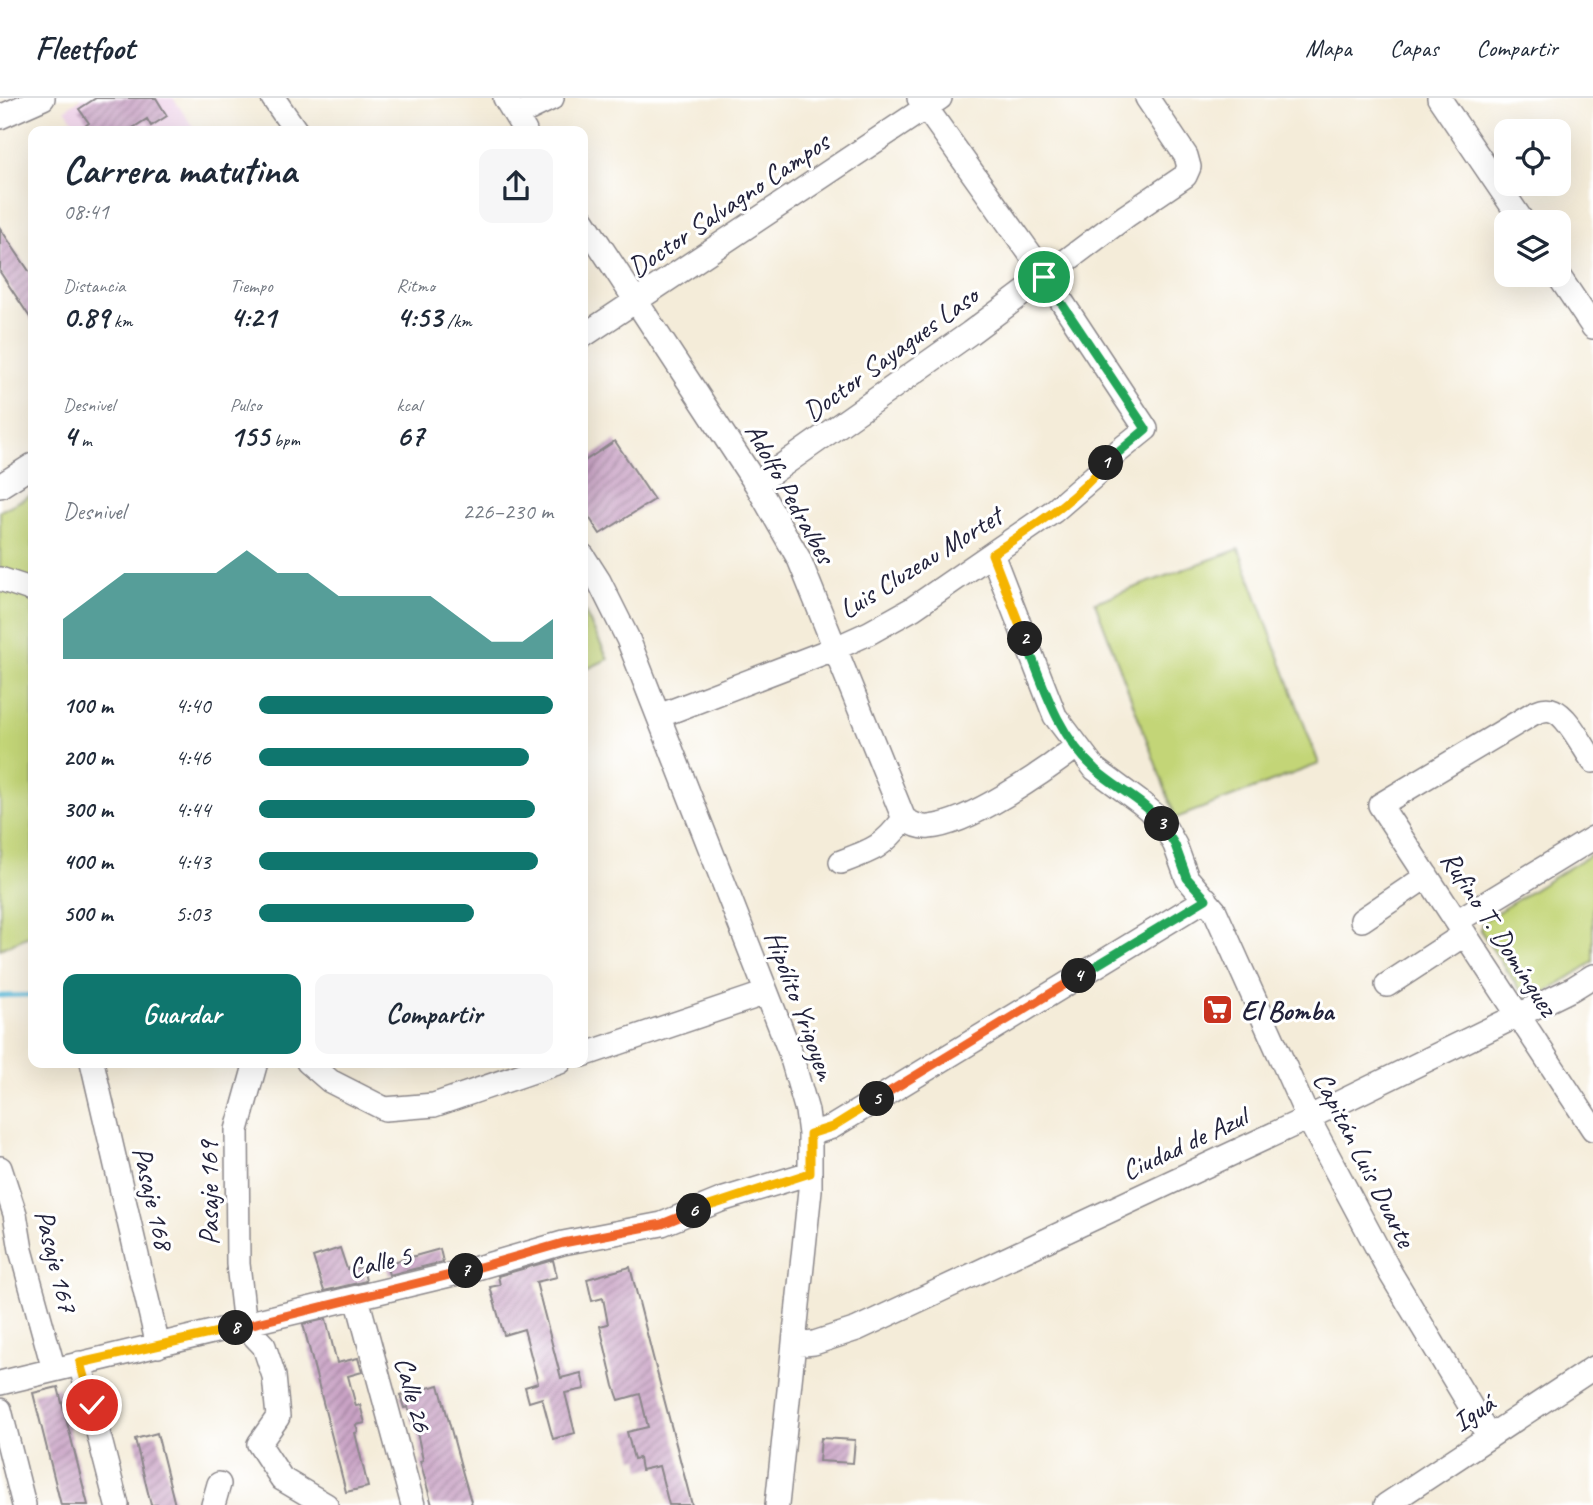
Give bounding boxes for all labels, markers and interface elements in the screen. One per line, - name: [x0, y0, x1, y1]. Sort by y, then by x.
- text: Fleetfoot: [35, 27, 135, 69]
- text: Mapa: [1305, 33, 1352, 63]
- text: Capas: [1390, 33, 1438, 63]
- text: Compartir: [1476, 33, 1558, 63]
- map controls: [1494, 119, 1571, 287]
- button: locate: [1494, 119, 1571, 196]
- street label: Doctor Salvagno Campos: [621, 123, 837, 285]
- text: Carrera matutina: [63, 147, 297, 194]
- button: share: [479, 149, 553, 223]
- text: 08:41: [63, 197, 109, 226]
- button: layers: [1494, 210, 1571, 287]
- pin: [1014, 247, 1074, 307]
- icon: arrive: [1025, 258, 1063, 296]
- text: Distancia: [63, 274, 125, 298]
- text: Tiempo: [230, 274, 273, 298]
- text: Ritmo: [396, 274, 435, 298]
- street label: Doctor Sayagues Laso: [796, 276, 987, 429]
- text: 0.89: [63, 298, 109, 336]
- text: 4:21: [230, 298, 276, 336]
- text: 4:53: [396, 298, 442, 336]
- text: km: [109, 309, 132, 333]
- text: /km: [442, 309, 472, 333]
- text: Desnivel: [63, 393, 115, 417]
- text: Pulso: [230, 393, 262, 417]
- text: kcal: [396, 393, 421, 417]
- text: 4: [63, 417, 77, 455]
- text: 155: [230, 417, 269, 455]
- text: 67: [396, 417, 424, 455]
- street label: Adolfo Pedralbes: [738, 417, 845, 572]
- text: m: [77, 428, 92, 452]
- text: bpm: [269, 428, 300, 452]
- pin: 1: [1088, 446, 1124, 480]
- text: 1: [1101, 450, 1110, 474]
- street label: Luis Cluzeau Mortet: [832, 496, 1011, 626]
- text: Desnivel: [63, 497, 125, 526]
- text: 226–230 m: [462, 497, 553, 526]
- pin: 2: [1007, 622, 1042, 656]
- text: 2: [1020, 626, 1029, 650]
- text: 100 m: [63, 691, 113, 720]
- text: 4:40: [175, 691, 211, 720]
- text: 200 m: [63, 743, 113, 772]
- text: 4:46: [175, 743, 211, 772]
- text: 300 m: [63, 795, 113, 824]
- text: 4:44: [175, 795, 211, 824]
- pin: 3: [1144, 806, 1180, 842]
- text: 3: [1157, 811, 1166, 835]
- street label: Rufino T. Domínguez: [1433, 844, 1567, 1024]
- text: 400 m: [63, 847, 113, 876]
- text: 4:43: [175, 847, 211, 876]
- text: 500 m: [63, 899, 112, 928]
- text: 5:03: [175, 899, 211, 928]
- street label: Hipólito Yrigoyen: [757, 926, 844, 1086]
- pin: 4: [1062, 958, 1096, 994]
- text: 4: [1074, 963, 1083, 987]
- button: Guardar: [63, 974, 301, 1054]
- button: Compartir: [315, 974, 553, 1054]
- supermarket icon: El Bomba: [1201, 993, 1235, 1027]
- place label: El Bomba: [1241, 993, 1336, 1028]
- street label: Capitán Luis Duarte: [1305, 1066, 1425, 1254]
- pin: 5: [860, 1082, 894, 1116]
- text: 5: [872, 1086, 881, 1110]
- street label: Ciudad de Azul: [1116, 1097, 1257, 1188]
- street label: Pasaje 169: [191, 1138, 226, 1245]
- street label: Pasaje 168: [125, 1143, 183, 1255]
- pin: 6: [676, 1194, 712, 1228]
- text: 6: [689, 1198, 698, 1222]
- street label: Pasaje 167: [27, 1206, 86, 1317]
- street label: Calle 5: [345, 1237, 416, 1286]
- pin: 7: [448, 1254, 484, 1288]
- text: 7: [461, 1258, 470, 1282]
- pin: 8: [218, 1310, 254, 1346]
- text: 8: [231, 1315, 240, 1339]
- street label: Calle 26: [387, 1353, 441, 1437]
- pin: [62, 1375, 122, 1435]
- street label: Iguá: [1445, 1384, 1503, 1439]
- icon: check: [73, 1386, 111, 1424]

